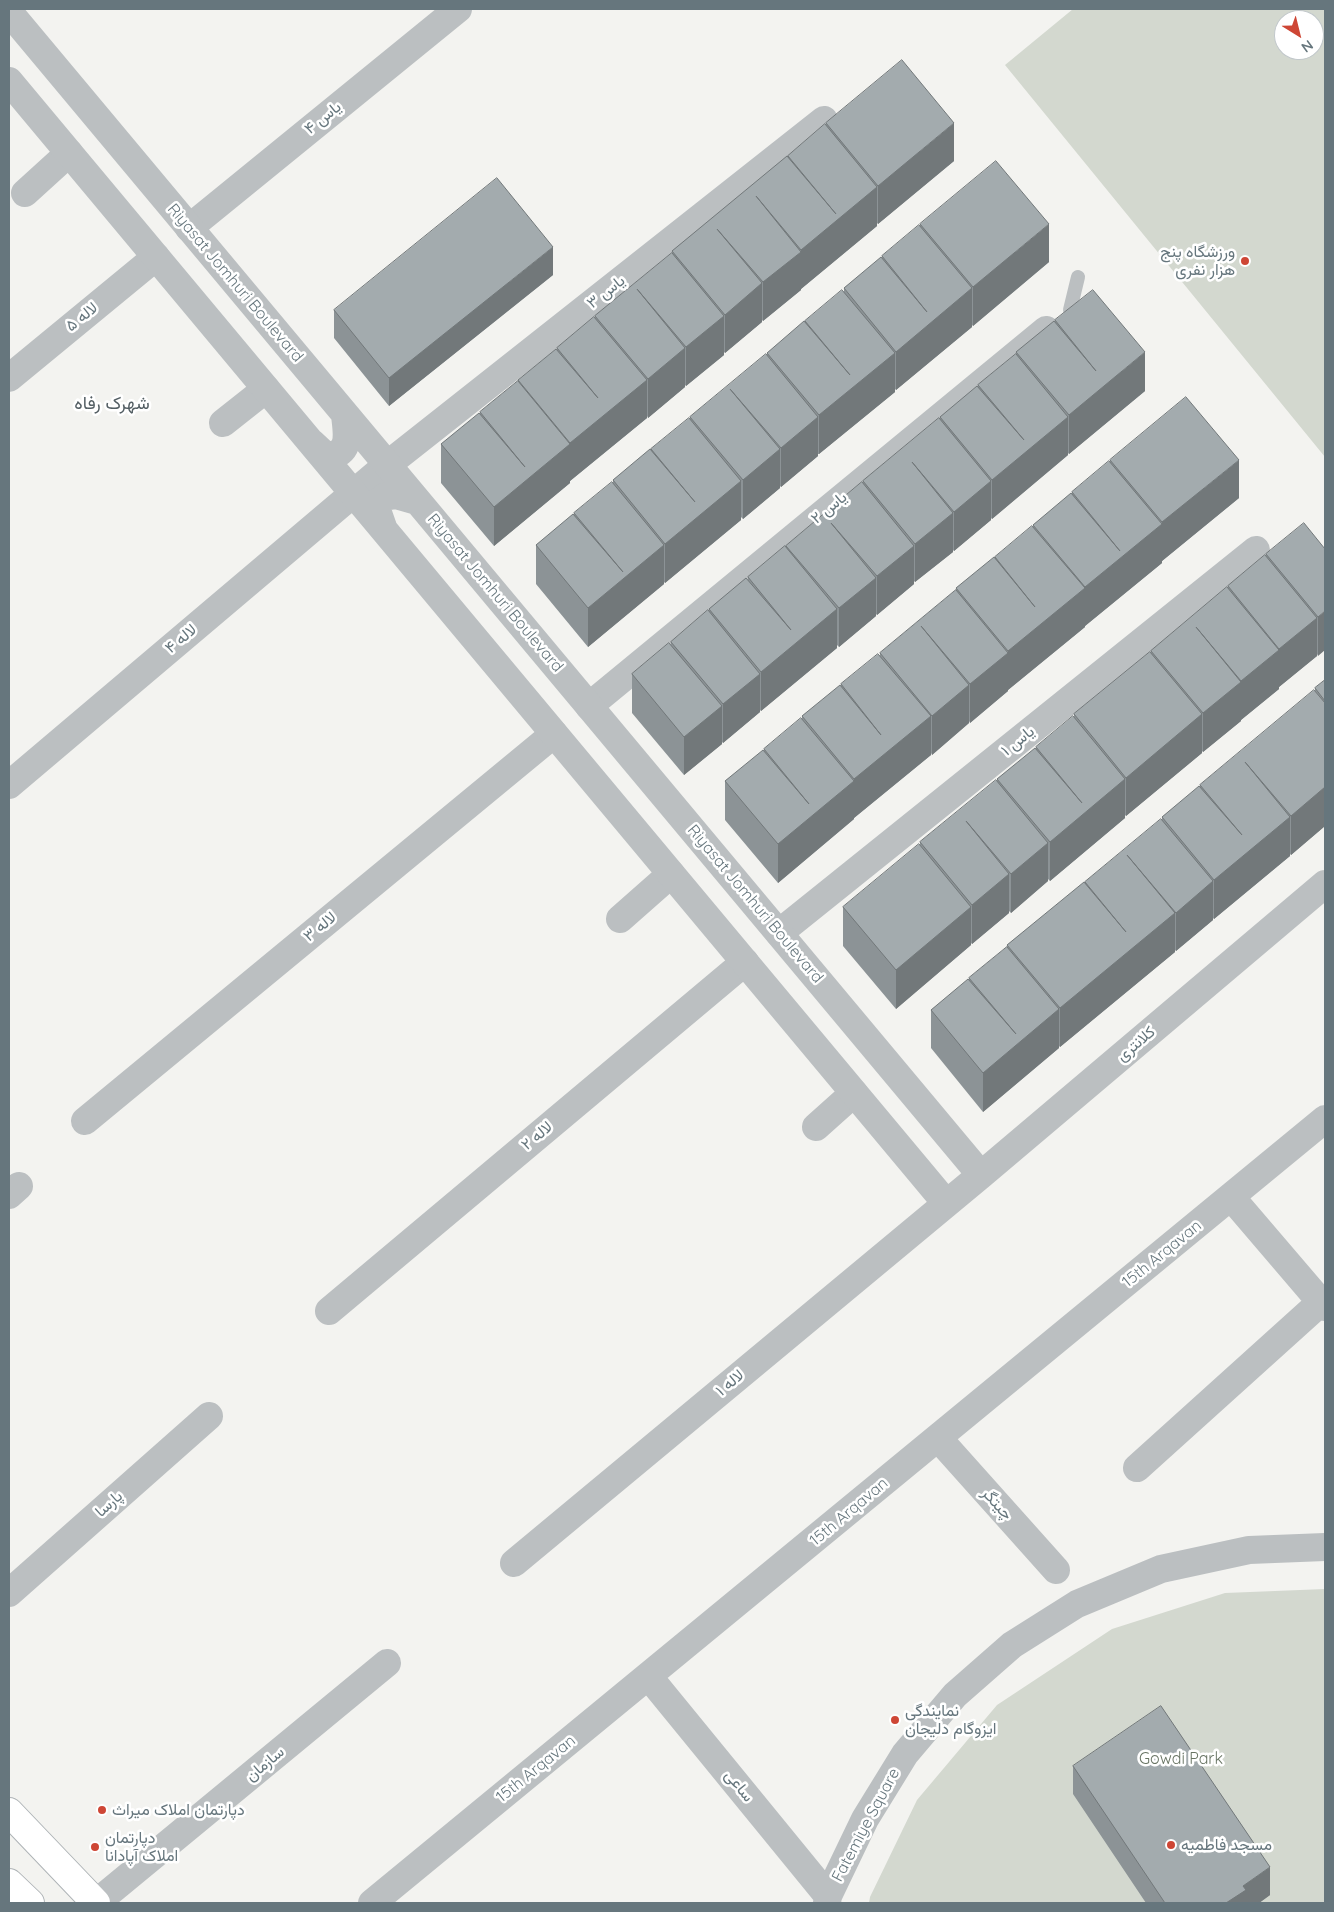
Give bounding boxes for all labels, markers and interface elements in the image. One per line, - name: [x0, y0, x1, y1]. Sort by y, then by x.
- north arrow: [1274, 10, 1324, 60]
- text: N: [1298, 36, 1317, 57]
- street label: یاس ۴: [301, 97, 345, 139]
- street label: Riyasat Jomhuri Boulevard: [163, 200, 307, 366]
- place label: ورزشگاه پنج هزار نفری: [1160, 242, 1235, 280]
- marker: ورزشگاه پنج هزار نفری: [1239, 255, 1251, 267]
- street label: یاس ۳: [583, 271, 629, 313]
- street label: لاله ۵: [62, 298, 102, 336]
- district label: شهرک رفاه: [74, 393, 150, 415]
- street label: یاس ۲: [807, 488, 851, 528]
- street label: Riyasat Jomhuri Boulevard: [423, 510, 567, 676]
- street label: لاله ۴: [161, 620, 201, 658]
- street label: یاس ۱: [998, 722, 1038, 760]
- street label: Riyasat Jomhuri Boulevard: [683, 821, 827, 987]
- street label: لاله ۳: [300, 908, 340, 946]
- street label: کلانتری: [1113, 1022, 1159, 1066]
- street label: لاله ۲: [518, 1117, 556, 1155]
- street label: 15th Arqavan: [1119, 1216, 1205, 1292]
- street label: لاله ۱: [712, 1366, 748, 1400]
- street label: 15th Arqavan: [806, 1474, 892, 1550]
- street label: چیتگر: [977, 1484, 1017, 1524]
- street label: پارسا: [91, 1487, 127, 1521]
- place label: نمایندگی ایزوگام دلیجان: [905, 1701, 996, 1739]
- marker: نمایندگی ایزوگام دلیجان: [889, 1714, 901, 1726]
- street label: 15th Arqavan: [493, 1731, 579, 1807]
- street label: سازمان: [242, 1742, 288, 1786]
- park label: Gowdi Park: [1139, 1749, 1223, 1769]
- street label: Fatemiye Square: [828, 1765, 904, 1885]
- street label: ساعی: [720, 1766, 758, 1806]
- place label: دپارتمان املاک میراث: [112, 1800, 245, 1820]
- marker: دپارتمان املاک میراث: [96, 1804, 108, 1816]
- place label: دپارتمان املاک آپادانا: [105, 1828, 178, 1866]
- place label: مسجد فاطمیه: [1181, 1835, 1272, 1855]
- marker: مسجد فاطمیه: [1165, 1839, 1177, 1851]
- marker: دپارتمان املاک آپادانا: [89, 1841, 101, 1853]

